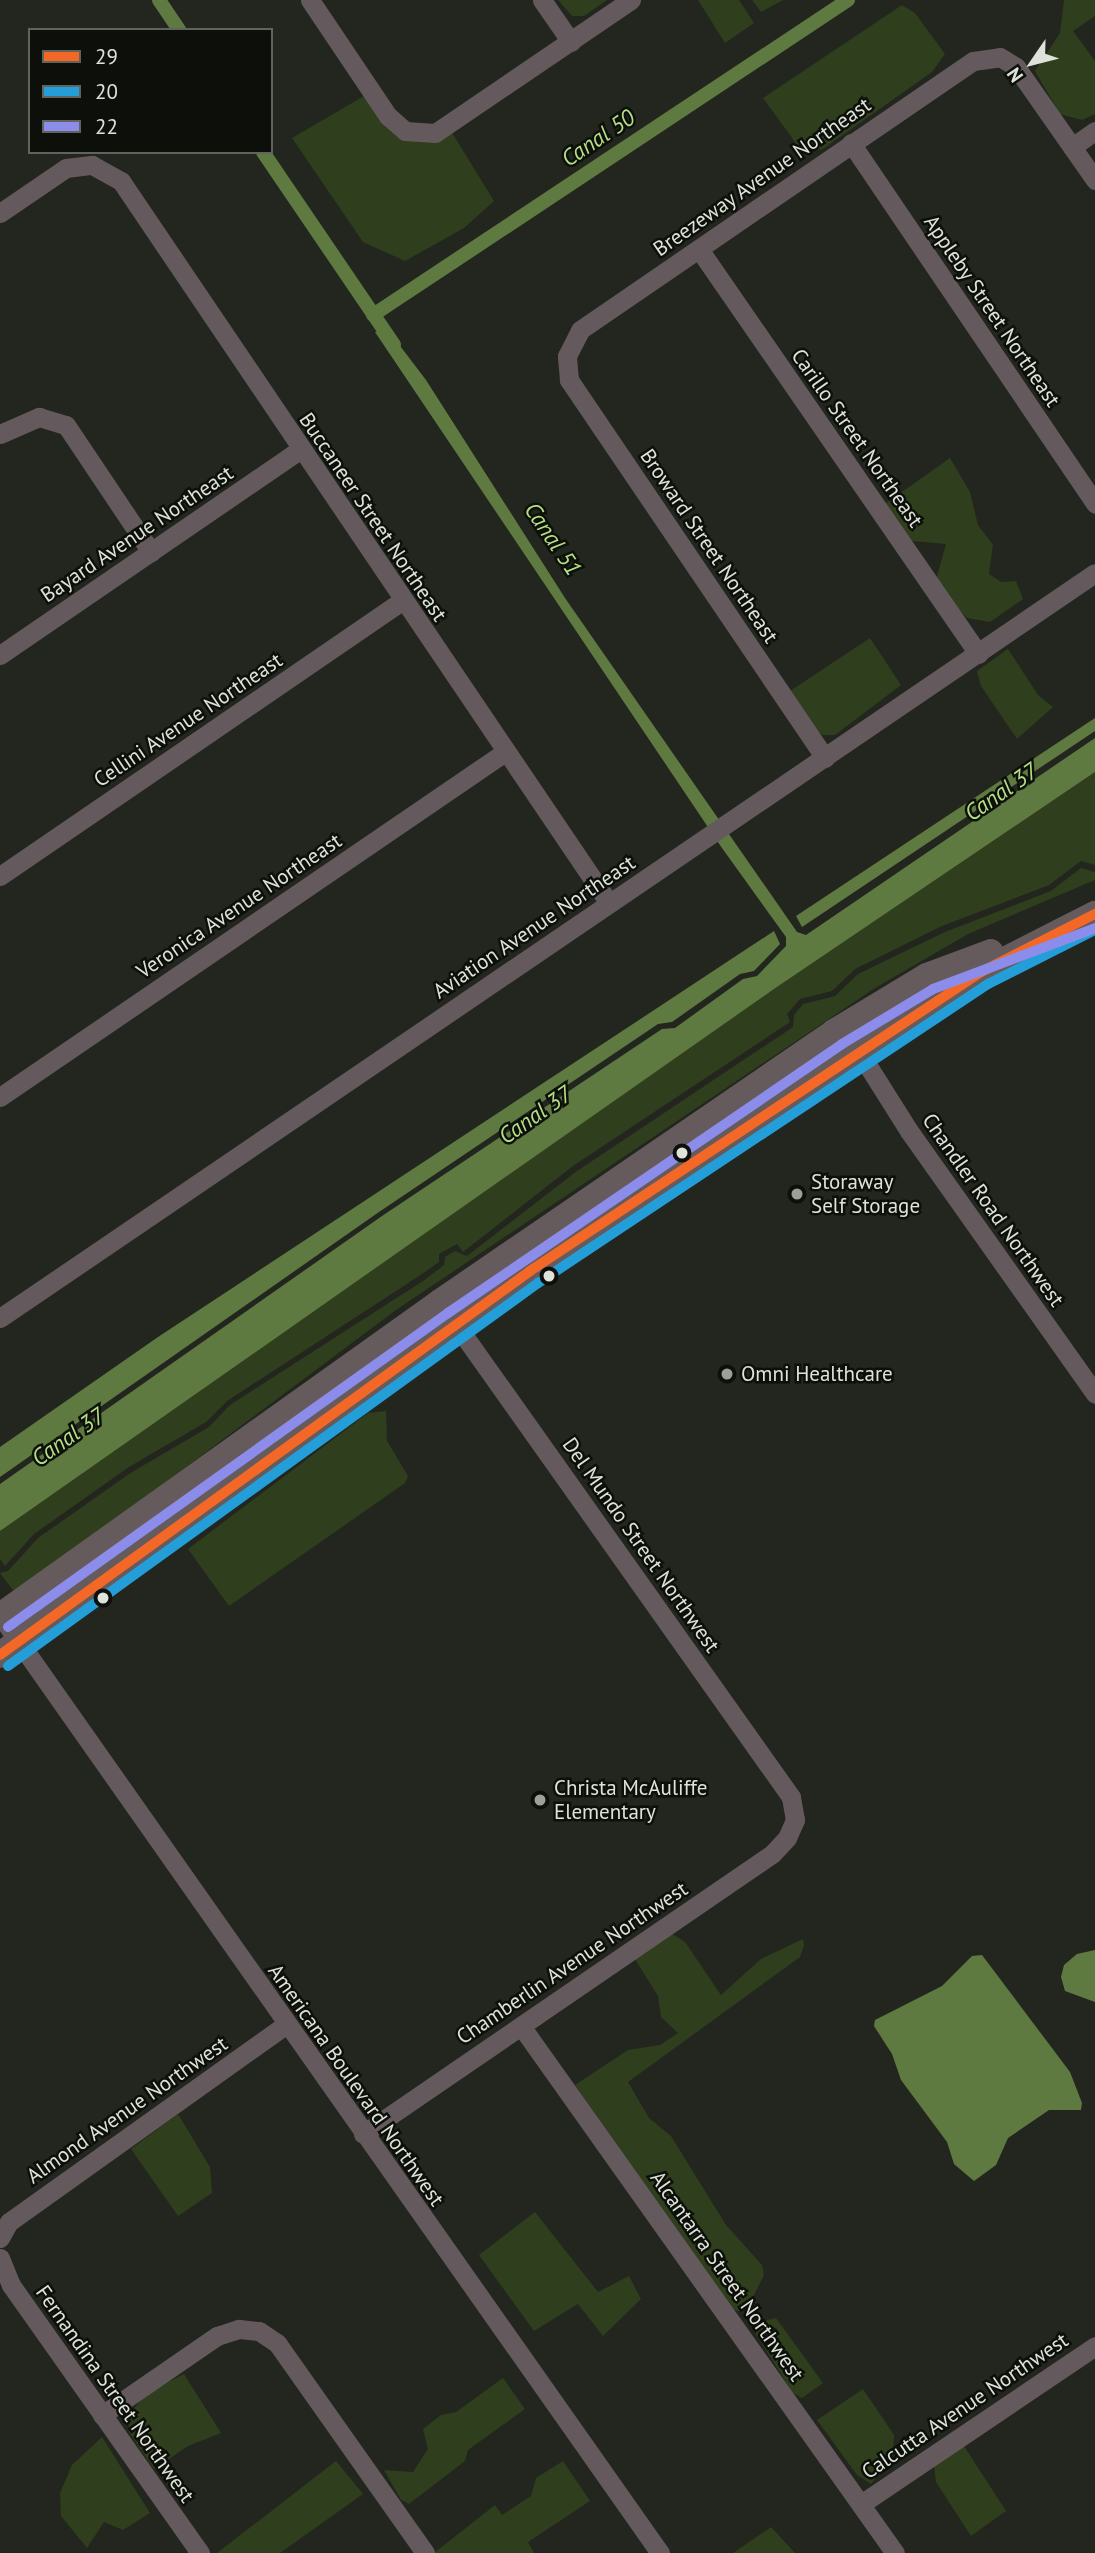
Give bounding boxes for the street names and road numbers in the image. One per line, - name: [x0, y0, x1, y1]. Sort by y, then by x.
- street label: Breezeway Avenue Northeast: [648, 92, 876, 262]
- street label: Appleby Street Northeast: [918, 210, 1066, 412]
- street label: Carillo Street Northeast: [786, 344, 928, 532]
- street label: Buccaneer Street Northeast: [294, 408, 452, 626]
- street label: Broward Street Northeast: [635, 444, 783, 648]
- street label: Bayard Avenue Northeast: [36, 460, 238, 608]
- street label: Cellini Avenue Northeast: [89, 647, 287, 793]
- street label: Veronica Avenue Northeast: [131, 828, 347, 984]
- street label: Aviation Avenue Northeast: [428, 850, 640, 1004]
- street label: Chandler Road Northwest: [917, 1109, 1069, 1311]
- street label: Del Mundo Street Northwest: [557, 1433, 725, 1657]
- street label: Chamberlin Avenue Northwest: [451, 1876, 693, 2050]
- street label: Americana Boulevard Northwest: [263, 1959, 449, 2211]
- street label: Almond Avenue Northwest: [22, 2031, 232, 2189]
- street label: Alcantarra Street Northwest: [645, 2166, 809, 2386]
- street label: Fernandina Street Northwest: [30, 2281, 200, 2507]
- street label: Calcutta Avenue Northwest: [857, 2327, 1073, 2485]

